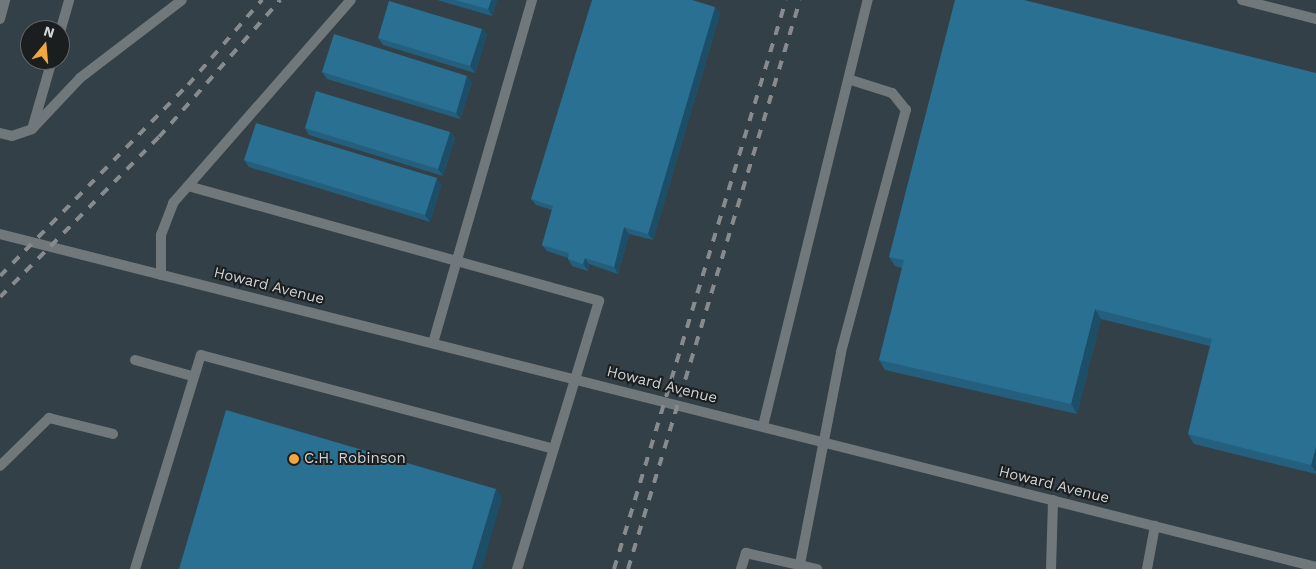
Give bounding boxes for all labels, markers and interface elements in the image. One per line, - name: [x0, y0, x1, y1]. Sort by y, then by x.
- north arrow: [20, 20, 70, 70]
- text: N: [42, 22, 56, 41]
- street label: Howard Avenue: [212, 263, 326, 309]
- street label: Howard Avenue: [605, 362, 719, 408]
- place label: C.H. Robinson: [304, 450, 406, 468]
- marker: C.H. Robinson: [288, 453, 300, 465]
- street label: Howard Avenue: [997, 462, 1111, 508]

